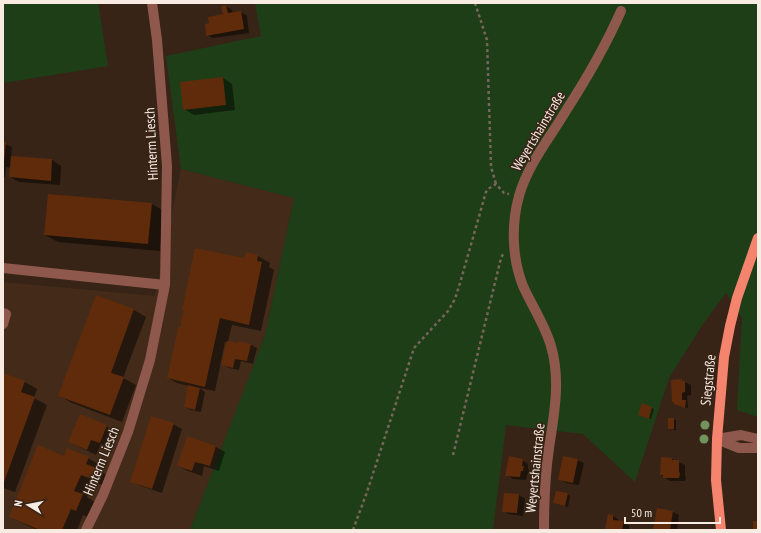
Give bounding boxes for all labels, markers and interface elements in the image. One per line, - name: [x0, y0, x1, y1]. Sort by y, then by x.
- street label: Weyertshainstraße: [507, 88, 569, 174]
- street label: Hinterm Liesch: [140, 107, 162, 181]
- street label: Siegstraße: [696, 353, 720, 406]
- street label: Weyertshainstraße: [521, 422, 549, 514]
- street label: Hinterm Liesch: [79, 424, 123, 498]
- north arrow: [8, 485, 48, 525]
- text: N: [11, 499, 26, 507]
- scale bar: [625, 499, 720, 525]
- text: 50 m: [631, 505, 652, 520]

